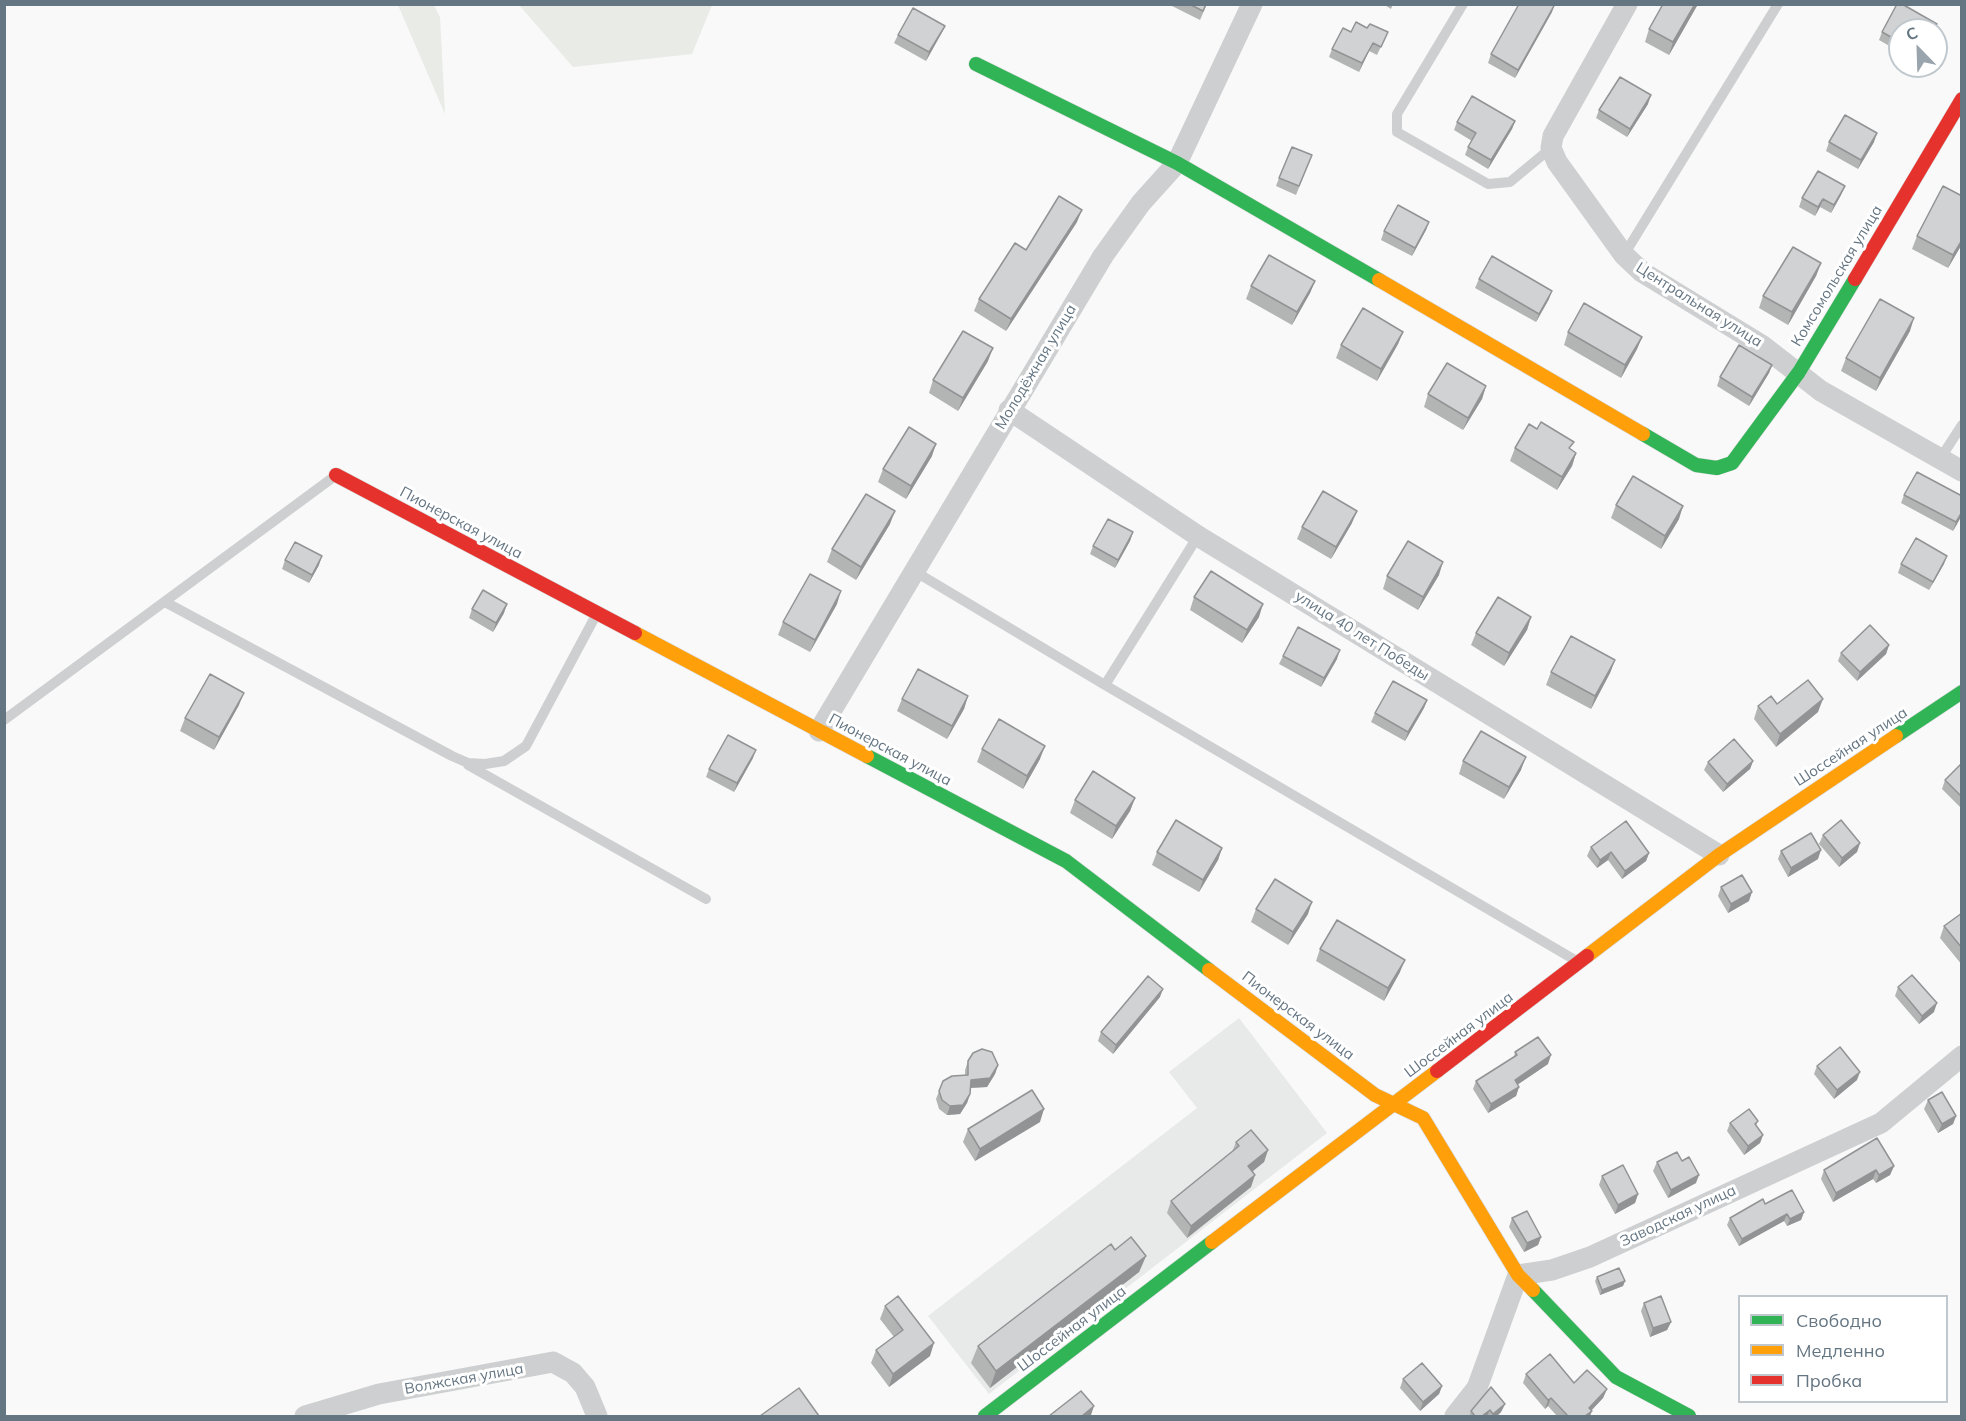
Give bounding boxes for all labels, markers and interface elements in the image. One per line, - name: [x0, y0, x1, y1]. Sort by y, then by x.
- north arrow: [1888, 18, 1948, 78]
- text: С: [1903, 22, 1921, 45]
- street label: Комсомольская улица: [1788, 202, 1886, 350]
- street label: Центральная улица: [1633, 259, 1765, 351]
- street label: Молодёжная улица: [992, 301, 1080, 433]
- street label: Пионерская улица: [397, 483, 525, 563]
- street label: улица 40 лет Победы: [1292, 587, 1432, 685]
- street label: Шоссейная улица: [1791, 704, 1911, 790]
- street label: Пионерская улица: [826, 710, 954, 790]
- street label: Пионерская улица: [1238, 968, 1358, 1064]
- street label: Шоссейная улица: [1401, 988, 1517, 1082]
- street label: Заводская улица: [1617, 1181, 1739, 1251]
- street label: Шоссейная улица: [1014, 1282, 1130, 1376]
- legend: [1738, 1295, 1948, 1403]
- text: Свободно: [1796, 1309, 1882, 1332]
- text: Медленно: [1796, 1339, 1885, 1362]
- street label: Волжская улица: [403, 1360, 525, 1398]
- text: Пробка: [1796, 1369, 1862, 1392]

